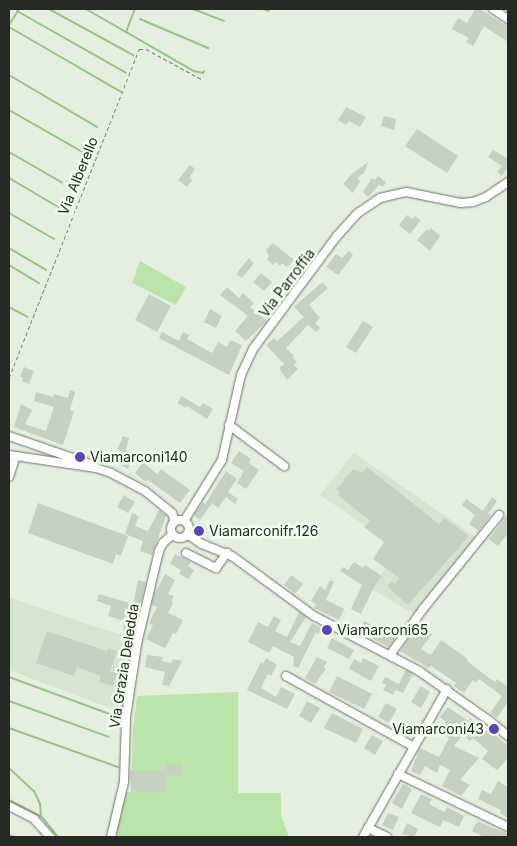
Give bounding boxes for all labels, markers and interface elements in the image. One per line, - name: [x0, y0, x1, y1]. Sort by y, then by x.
- street label: Via Alberello: [55, 134, 101, 218]
- street label: Via Parroffia: [256, 245, 318, 321]
- place label: Viamarconi140: [90, 449, 188, 465]
- marker: Viamarconi140: [74, 451, 86, 463]
- place label: Viamarconifr.126: [209, 523, 318, 539]
- marker: Viamarconifr.126: [193, 525, 205, 537]
- street label: Via Grazia Deledda: [106, 602, 142, 730]
- place label: Viamarconi65: [337, 622, 428, 638]
- marker: Viamarconi65: [321, 624, 333, 636]
- place label: Viamarconi43: [392, 721, 484, 737]
- marker: Viamarconi43: [488, 723, 500, 735]

